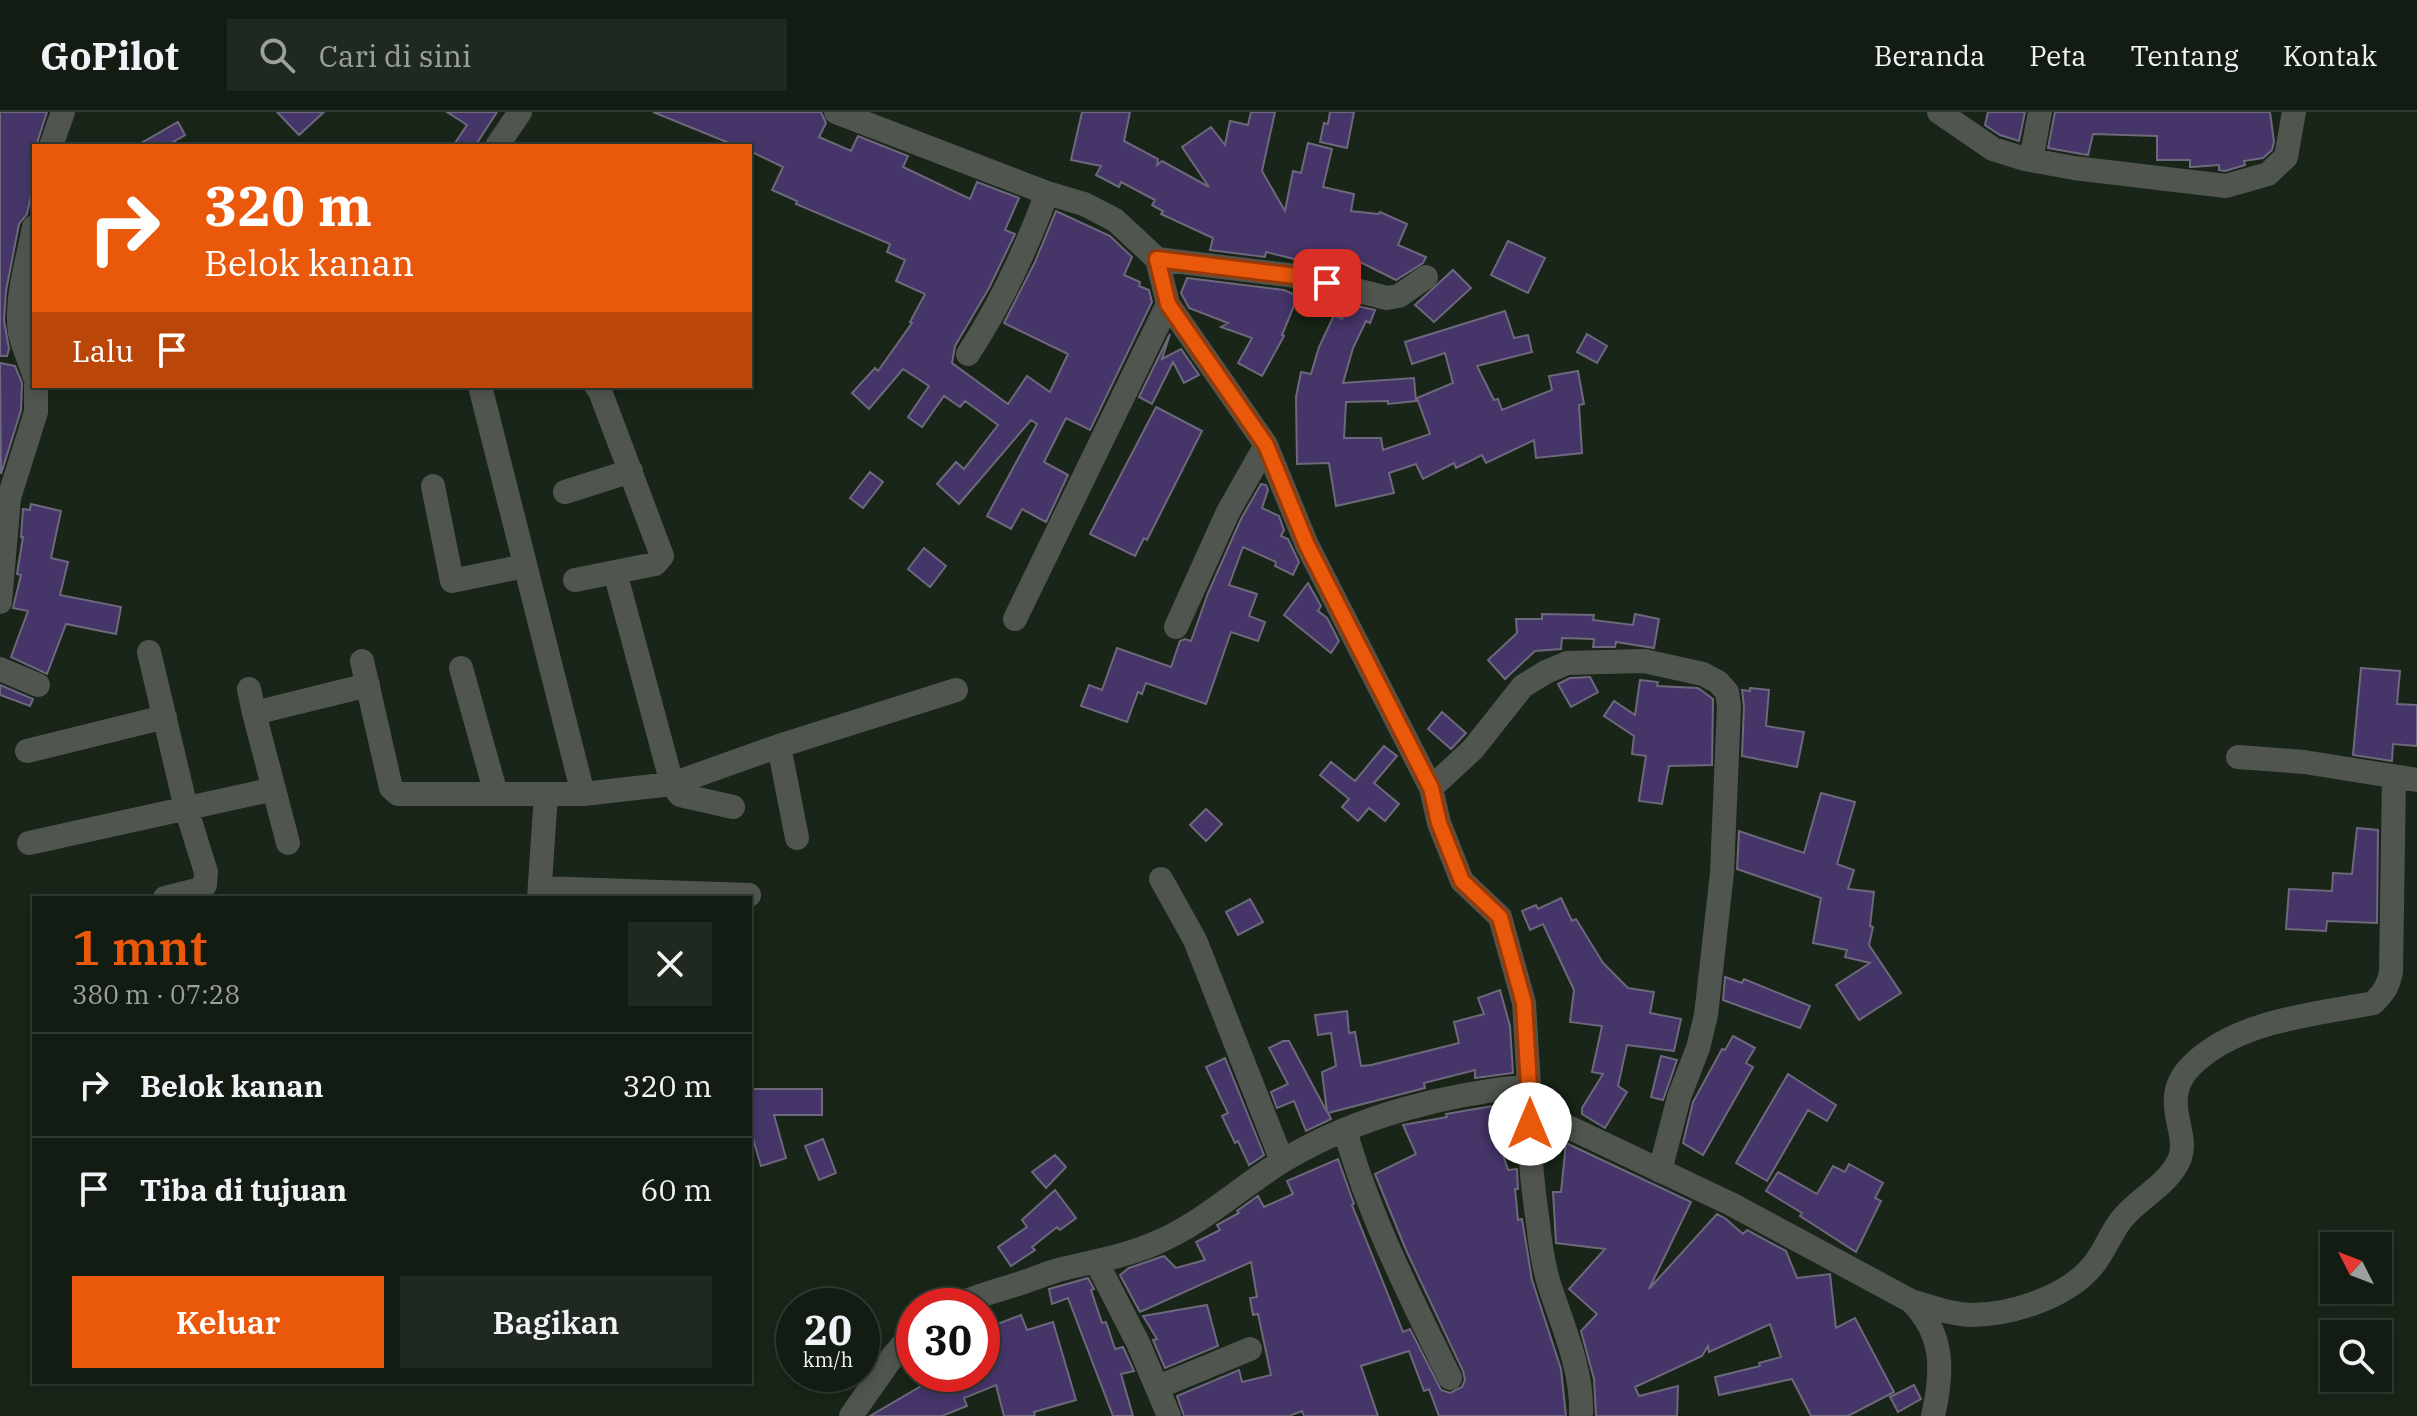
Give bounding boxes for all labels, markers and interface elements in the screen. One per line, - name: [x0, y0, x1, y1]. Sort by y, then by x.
- search box: [227, 19, 787, 91]
- text: GoPilot: [40, 31, 179, 80]
- icon: search: [255, 33, 299, 77]
- text: Cari di sini: [319, 36, 471, 75]
- text: Beranda: [1874, 37, 1985, 74]
- text: Peta: [2029, 37, 2086, 74]
- text: Tentang: [2130, 37, 2239, 74]
- text: Kontak: [2283, 37, 2377, 74]
- text: 320 m: [204, 169, 372, 241]
- icon: right: [72, 176, 176, 280]
- text: Belok kanan: [204, 239, 414, 286]
- pin: [1293, 249, 1361, 317]
- icon: arrive: [1305, 261, 1349, 305]
- icon: arrive: [150, 328, 194, 372]
- text: Lalu: [72, 331, 134, 370]
- text: 1 mnt: [72, 916, 207, 978]
- button: close: [628, 922, 712, 1006]
- text: 380 m · 07:28: [72, 977, 240, 1011]
- icon: right: [72, 1063, 116, 1107]
- text: Belok kanan: [140, 1066, 324, 1105]
- text: 320 m: [622, 1066, 712, 1105]
- position arrow: [1488, 1082, 1572, 1166]
- icon: arrive: [72, 1167, 116, 1211]
- text: Tiba di tujuan: [140, 1170, 347, 1209]
- text: 60 m: [640, 1170, 712, 1209]
- north arrow: [2320, 1232, 2392, 1304]
- map controls: [2320, 1232, 2392, 1392]
- button: Keluar: [72, 1276, 384, 1368]
- button: Bagikan: [400, 1276, 712, 1368]
- speed limit sign: 30: [896, 1288, 1000, 1392]
- text: 20: [804, 1304, 852, 1356]
- button: search: [2320, 1320, 2392, 1392]
- text: km/h: [803, 1346, 853, 1373]

